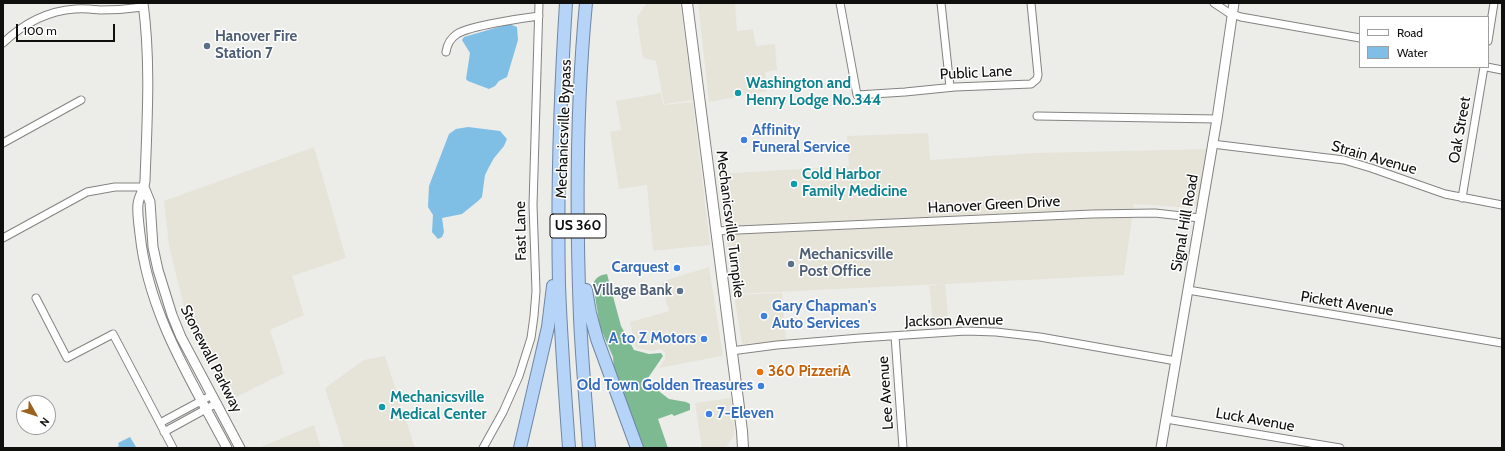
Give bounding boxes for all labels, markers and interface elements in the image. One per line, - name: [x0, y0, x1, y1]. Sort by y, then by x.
- scale bar: [18, 16, 117, 42]
- legend: [1359, 16, 1489, 68]
- text: 100 m: [23, 23, 57, 38]
- text: Road: [1397, 25, 1423, 40]
- place label: Hanover Fire Station 7: [215, 28, 297, 63]
- marker: Hanover Fire Station 7: [202, 41, 212, 51]
- text: Water: [1397, 45, 1427, 60]
- street label: Mechanicsville Bypass: [553, 59, 575, 199]
- street label: Public Lane: [939, 62, 1013, 84]
- place label: Washington and Henry Lodge No.344: [746, 75, 881, 110]
- marker: Washington and Henry Lodge No.344: [733, 88, 743, 98]
- street label: Oak Street: [1445, 95, 1475, 165]
- place label: Affinity Funeral Service: [752, 122, 850, 157]
- marker: Affinity Funeral Service: [739, 135, 749, 145]
- street label: Strain Avenue: [1329, 137, 1419, 179]
- street label: Mechanicsville Turnpike: [712, 149, 748, 299]
- place label: Cold Harbor Family Medicine: [802, 166, 907, 201]
- street label: Signal Hill Road: [1168, 173, 1202, 273]
- marker: Cold Harbor Family Medicine: [789, 179, 799, 189]
- street label: Hanover Green Drive: [927, 193, 1061, 217]
- street label: Fast Lane: [511, 201, 531, 261]
- road number: US 360: [550, 214, 606, 238]
- place label: Mechanicsville Post Office: [799, 246, 893, 281]
- place label: Carquest: [611, 259, 669, 277]
- marker: Mechanicsville Post Office: [786, 259, 796, 269]
- marker: Carquest: [672, 263, 682, 273]
- place label: Village Bank: [593, 282, 672, 300]
- marker: Village Bank: [675, 286, 685, 296]
- street label: Pickett Avenue: [1299, 288, 1395, 320]
- place label: Gary Chapman's Auto Services: [772, 298, 877, 333]
- street label: Stonewall Parkway: [176, 302, 246, 416]
- marker: Gary Chapman's Auto Services: [759, 311, 769, 321]
- street label: Jackson Avenue: [905, 311, 1003, 331]
- place label: A to Z Motors: [609, 330, 696, 348]
- marker: A to Z Motors: [699, 334, 709, 344]
- street label: Lee Avenue: [874, 356, 898, 430]
- place label: 360 PizzeriA: [768, 363, 851, 381]
- marker: 360 PizzeriA: [755, 367, 765, 377]
- place label: Old Town Golden Treasures: [577, 377, 753, 395]
- marker: Old Town Golden Treasures: [756, 381, 766, 391]
- place label: Mechanicsville Medical Center: [390, 389, 487, 424]
- north arrow: [16, 395, 56, 435]
- marker: Mechanicsville Medical Center: [377, 402, 387, 412]
- street label: Luck Avenue: [1214, 404, 1296, 436]
- place label: 7-Eleven: [717, 405, 774, 423]
- marker: 7-Eleven: [704, 409, 714, 419]
- text: N: [37, 414, 52, 429]

